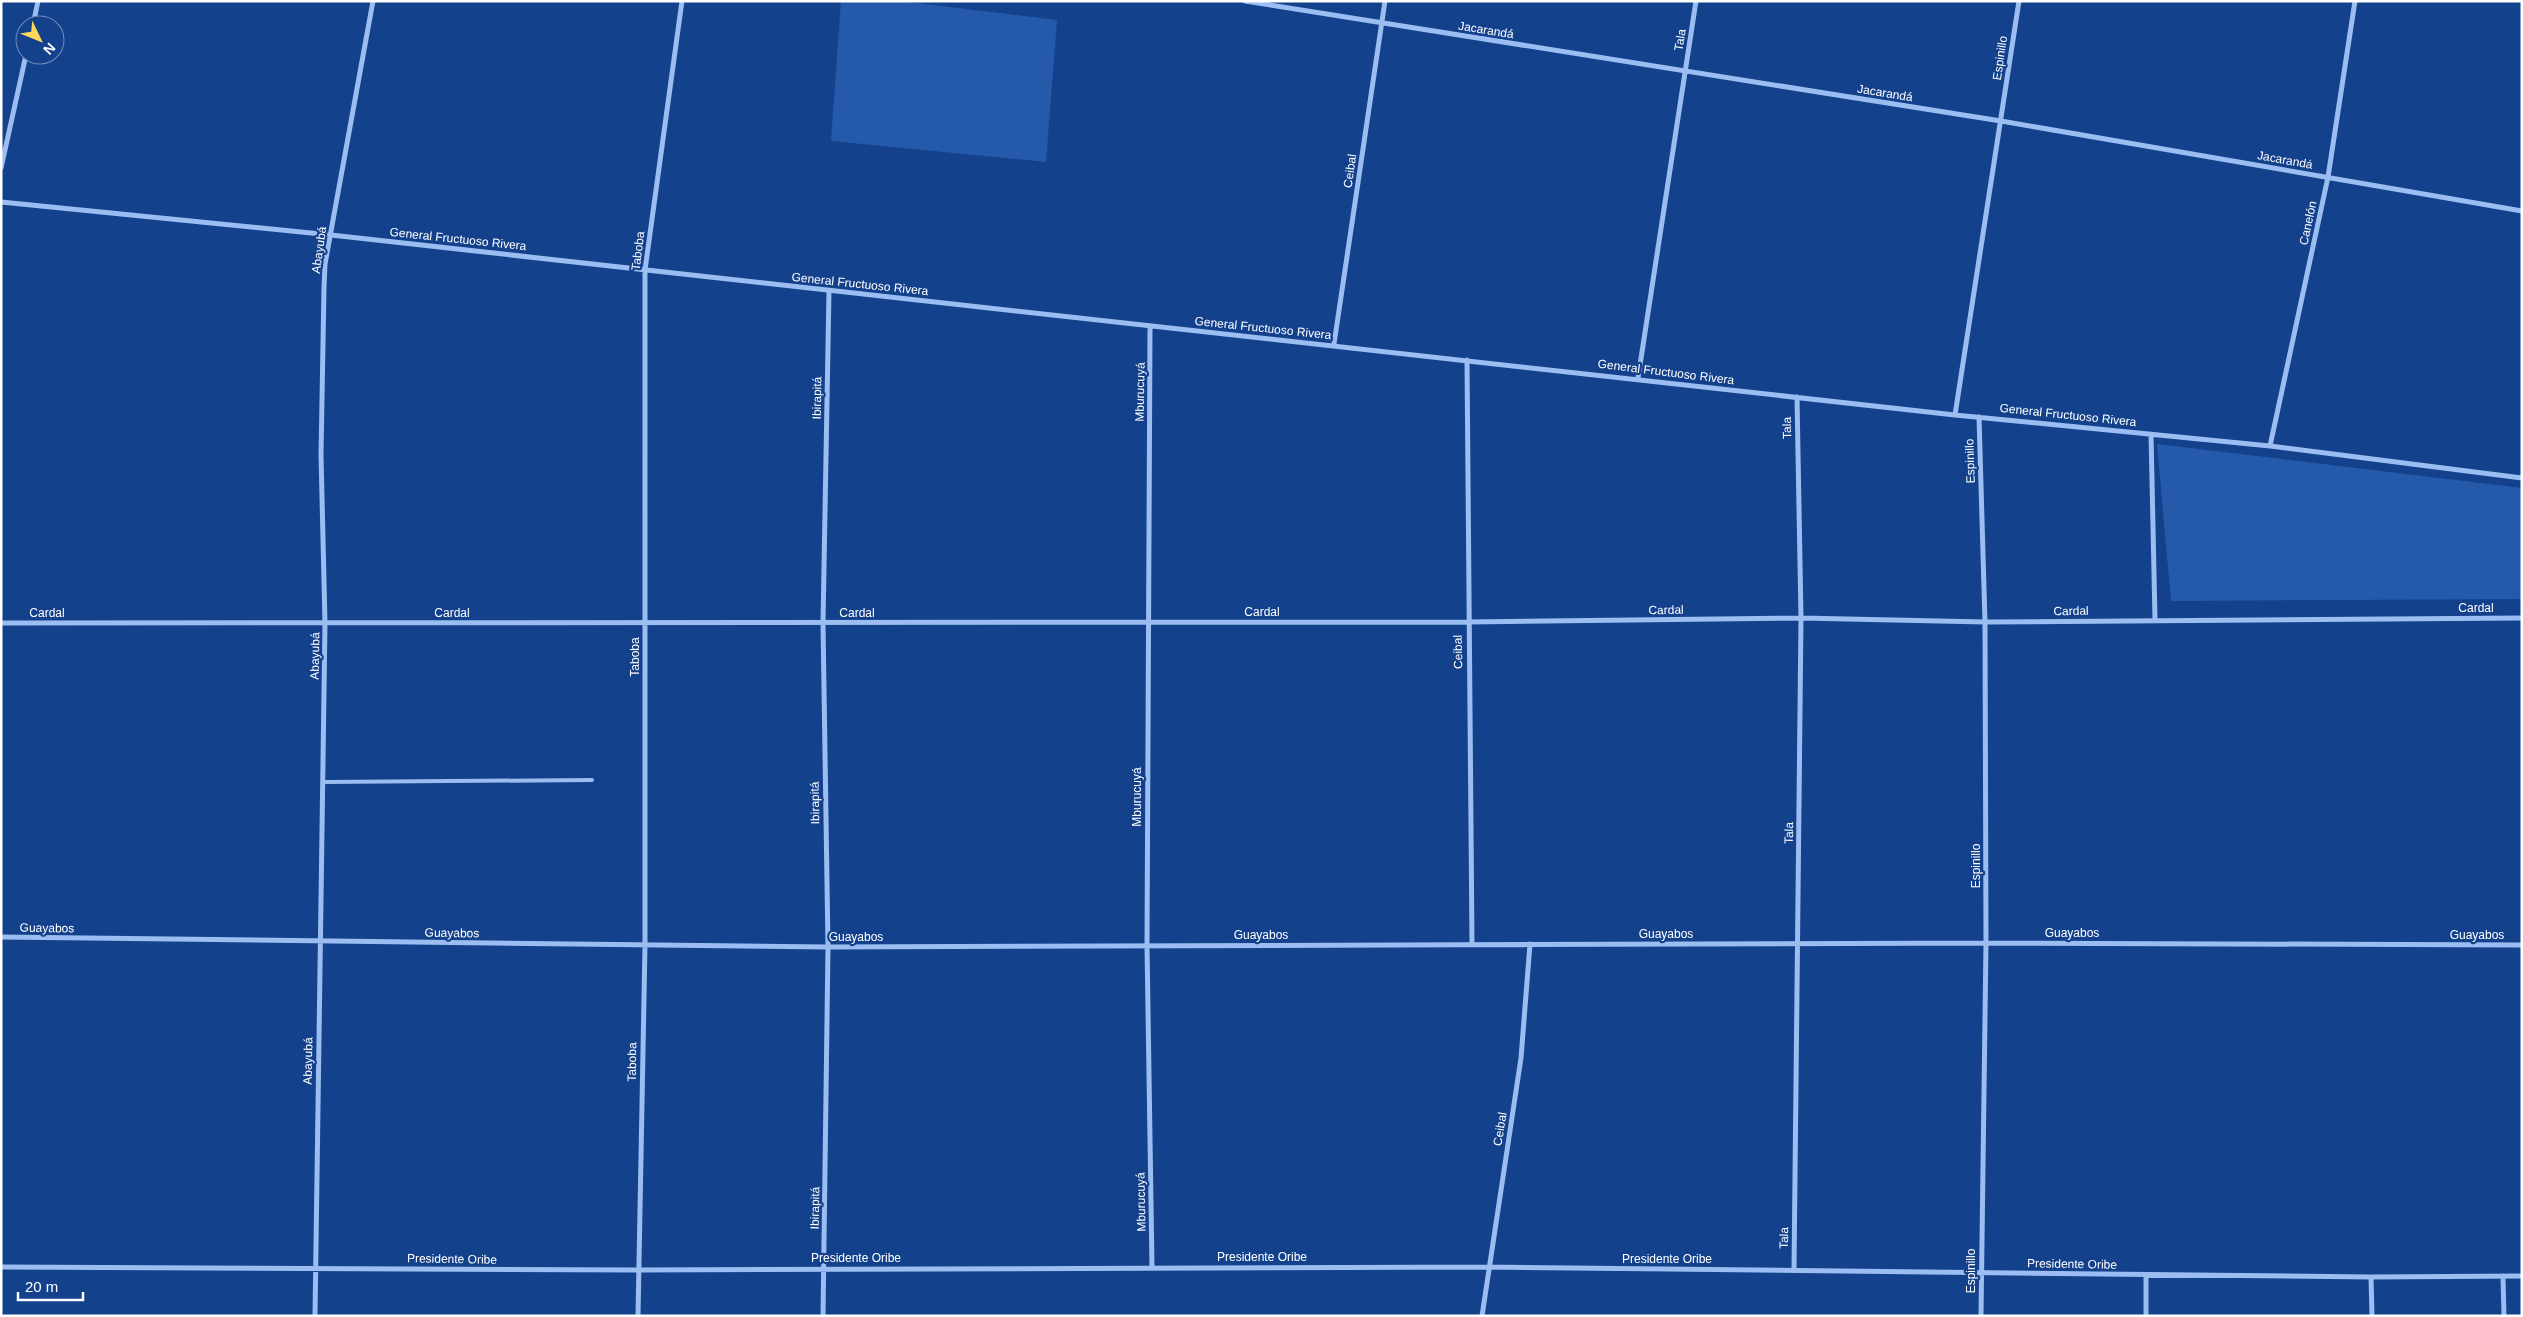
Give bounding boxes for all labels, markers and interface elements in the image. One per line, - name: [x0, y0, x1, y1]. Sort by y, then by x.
- north arrow: [15, 15, 65, 65]
- street label: Jacarandá: [1457, 19, 1515, 41]
- street label: Tala: [1671, 28, 1689, 52]
- street label: Espinillo: [1990, 35, 2010, 81]
- text: N: [40, 40, 59, 58]
- street label: Jacarandá: [1856, 82, 1914, 104]
- street label: Jacarandá: [2256, 148, 2314, 172]
- street label: Ceibal: [1341, 153, 1359, 189]
- street label: Canelón: [2297, 200, 2319, 246]
- street label: Abayubá: [309, 225, 329, 274]
- street label: General Fructuoso Rivera: [389, 225, 527, 253]
- street label: Taboba: [629, 230, 647, 271]
- street label: General Fructuoso Rivera: [791, 270, 929, 298]
- street label: General Fructuoso Rivera: [1194, 314, 1332, 342]
- street label: General Fructuoso Rivera: [1597, 357, 1735, 387]
- street label: Mburucuyá: [1132, 362, 1148, 422]
- street label: Ibirapitá: [810, 376, 824, 419]
- street label: General Fructuoso Rivera: [1999, 401, 2137, 429]
- street label: Tala: [1780, 417, 1794, 439]
- street label: Espinillo: [1962, 438, 1978, 484]
- street label: Cardal: [2458, 601, 2494, 615]
- street label: Cardal: [1648, 603, 1684, 617]
- street label: Cardal: [2053, 604, 2089, 618]
- street label: Cardal: [1244, 605, 1280, 619]
- street label: Cardal: [29, 606, 65, 620]
- street label: Cardal: [434, 606, 470, 620]
- street label: Cardal: [839, 606, 875, 620]
- street label: Abayubá: [308, 632, 322, 680]
- street label: Ceibal: [1451, 635, 1465, 669]
- street label: Taboba: [628, 637, 642, 677]
- street label: Mburucuyá: [1130, 767, 1144, 827]
- street label: Ibirapitá: [808, 781, 822, 824]
- street label: Tala: [1782, 822, 1796, 844]
- street label: Espinillo: [1969, 843, 1983, 888]
- street label: Guayabos: [20, 921, 74, 935]
- street label: Guayabos: [425, 926, 479, 940]
- street label: Guayabos: [2045, 926, 2099, 940]
- street label: Guayabos: [1639, 927, 1693, 941]
- street label: Guayabos: [1234, 928, 1288, 942]
- street label: Guayabos: [2450, 928, 2504, 942]
- street label: Guayabos: [829, 930, 883, 944]
- street label: Abayubá: [301, 1037, 315, 1085]
- street label: Taboba: [625, 1042, 639, 1082]
- street label: Ceibal: [1490, 1111, 1510, 1147]
- street label: Mburucuyá: [1133, 1172, 1149, 1232]
- street label: Ibirapitá: [808, 1186, 822, 1229]
- street label: Tala: [1777, 1227, 1791, 1249]
- street label: Espinillo: [1964, 1248, 1978, 1293]
- street label: Presidente Oribe: [1217, 1250, 1307, 1264]
- street label: Presidente Oribe: [407, 1251, 497, 1267]
- street label: Presidente Oribe: [811, 1251, 901, 1265]
- street label: Presidente Oribe: [1622, 1252, 1712, 1266]
- street label: Presidente Oribe: [2027, 1256, 2117, 1272]
- scale bar: [18, 1270, 82, 1302]
- text: 20 m: [25, 1278, 58, 1295]

